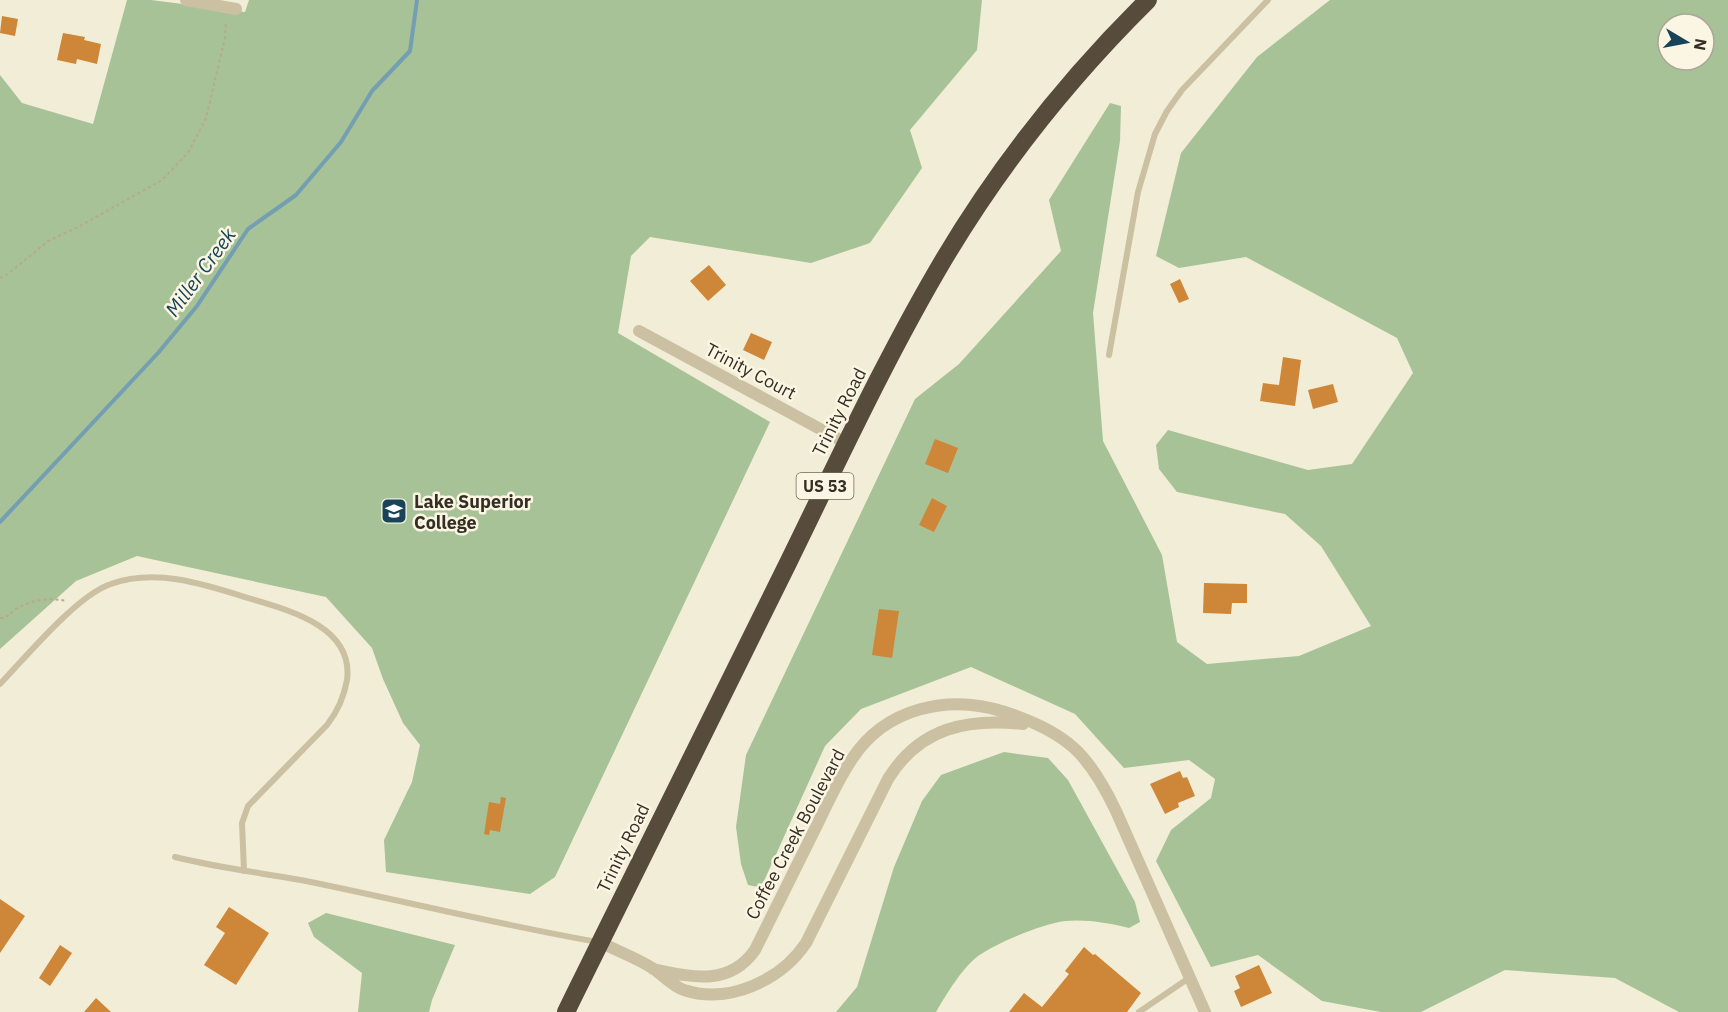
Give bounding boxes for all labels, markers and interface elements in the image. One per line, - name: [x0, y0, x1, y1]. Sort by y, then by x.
- north arrow: [1656, 12, 1716, 72]
- text: N: [1690, 37, 1712, 52]
- water label: Miller Creek: [159, 222, 242, 322]
- street label: Trinity Court: [702, 338, 800, 404]
- street label: Trinity Road: [807, 364, 871, 460]
- road number: US 53: [796, 473, 854, 499]
- place label: Lake Superior College: [414, 490, 531, 534]
- school or university icon: Lake Superior College: [379, 496, 409, 526]
- street label: Coffee Creek Boulevard: [740, 745, 850, 923]
- street label: Trinity Road: [592, 800, 654, 896]

